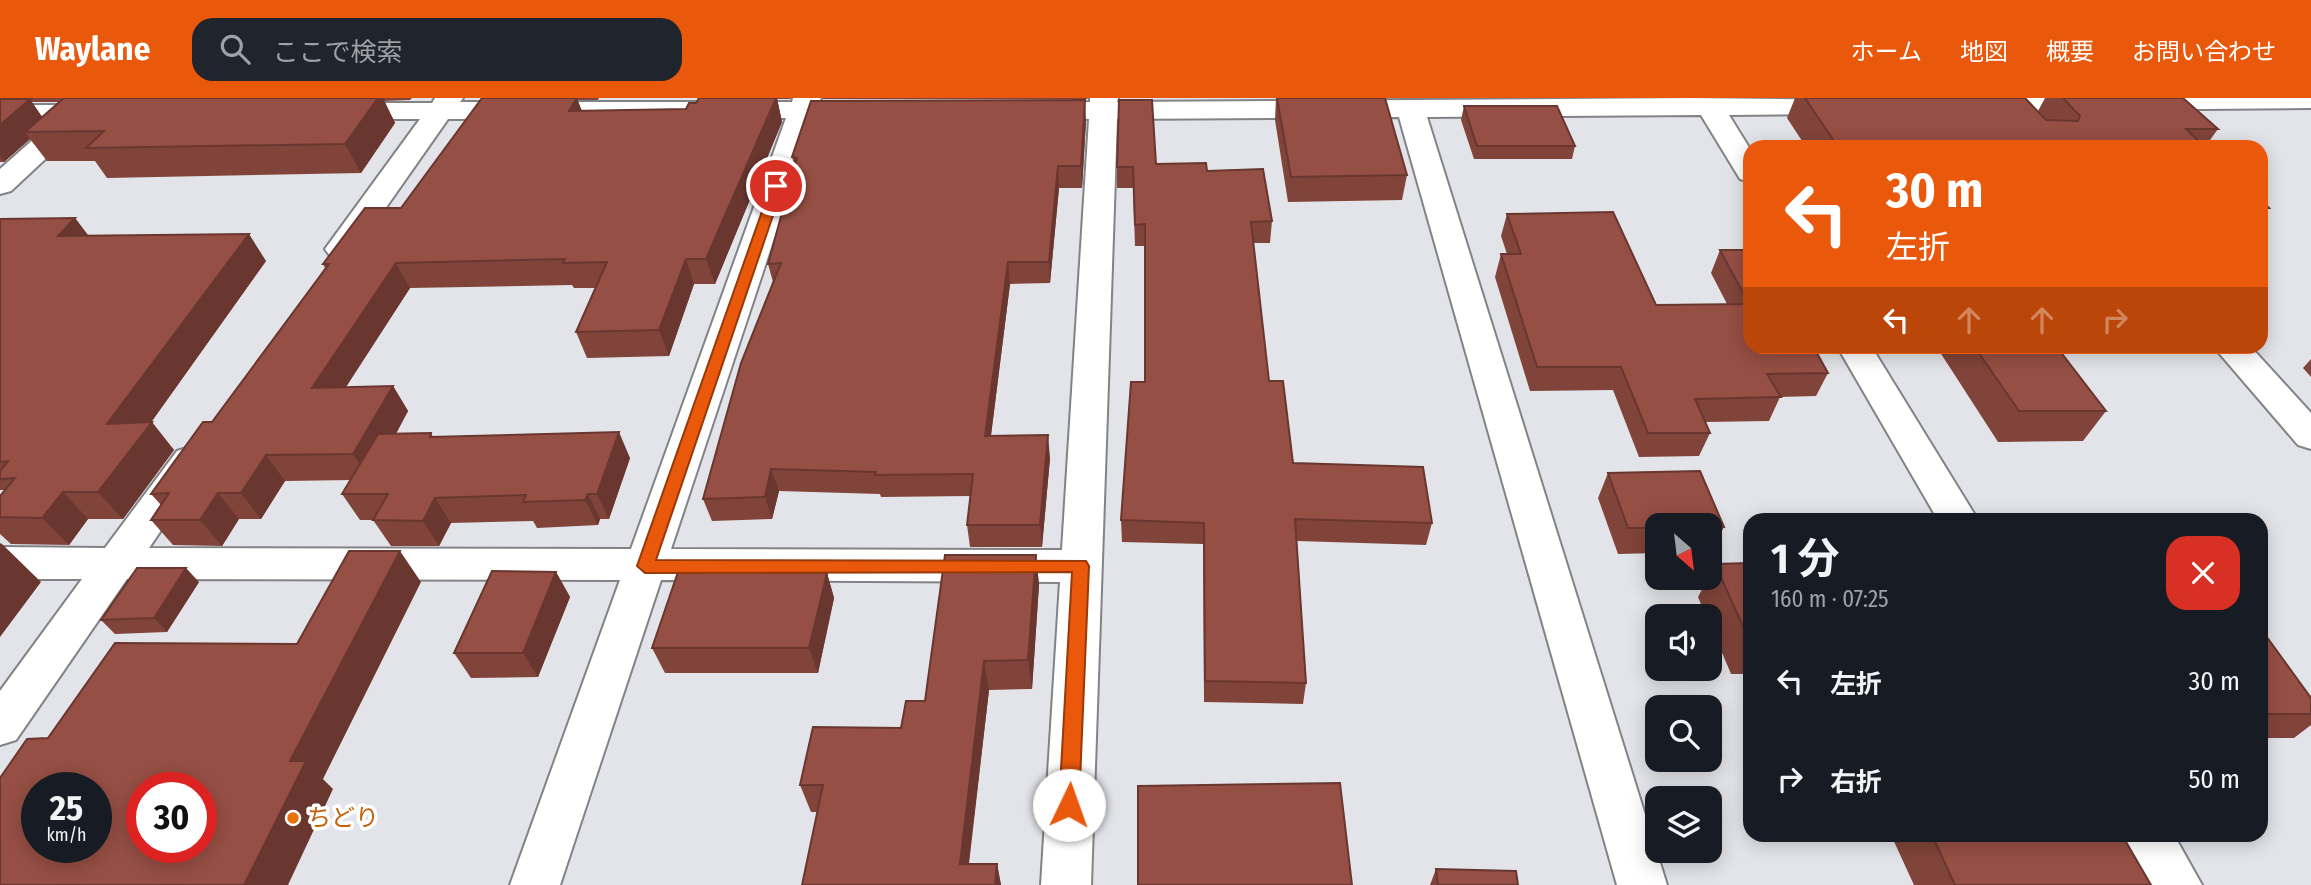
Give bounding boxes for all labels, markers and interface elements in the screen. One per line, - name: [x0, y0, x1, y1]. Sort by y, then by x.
- search box: [192, 18, 682, 81]
- text: Waylane: [35, 29, 150, 69]
- icon: search: [216, 30, 254, 68]
- text: ここで検索: [272, 37, 402, 68]
- text: ホーム: [1851, 38, 1922, 66]
- text: 地図: [1960, 38, 2008, 66]
- text: 概要: [2046, 38, 2094, 66]
- text: お問い合わせ: [2132, 38, 2276, 66]
- pin: [746, 156, 806, 216]
- text: 30 m: [1886, 161, 1984, 220]
- icon: arrive: [757, 167, 795, 205]
- icon: left: [1771, 168, 1862, 259]
- text: 左折: [1886, 228, 1950, 266]
- icon: left: [1877, 301, 1915, 339]
- icon: ahead: [1950, 301, 1988, 339]
- icon: ahead: [2023, 301, 2061, 339]
- icon: right: [2096, 301, 2134, 339]
- north arrow: [1645, 513, 1722, 590]
- map controls: [1645, 513, 1722, 863]
- text: 1 分: [1771, 534, 1840, 584]
- button: close: [2166, 536, 2240, 610]
- text: 160 m · 07:25: [1771, 585, 1889, 613]
- button: sound: [1645, 604, 1722, 681]
- icon: left: [1771, 662, 1809, 700]
- text: 30 m: [2189, 666, 2240, 697]
- text: 左折: [1830, 669, 1882, 700]
- button: search: [1645, 695, 1722, 772]
- icon: right: [1771, 760, 1809, 798]
- text: 50 m: [2188, 764, 2240, 795]
- text: 右折: [1830, 767, 1882, 798]
- position arrow: [1032, 768, 1106, 842]
- speed limit sign: 30: [126, 772, 217, 863]
- button: layers: [1645, 786, 1722, 863]
- text: 25: [50, 787, 83, 829]
- place label: ちどり: [307, 804, 379, 832]
- marker: ちどり: [285, 810, 301, 826]
- text: km/h: [46, 824, 87, 846]

